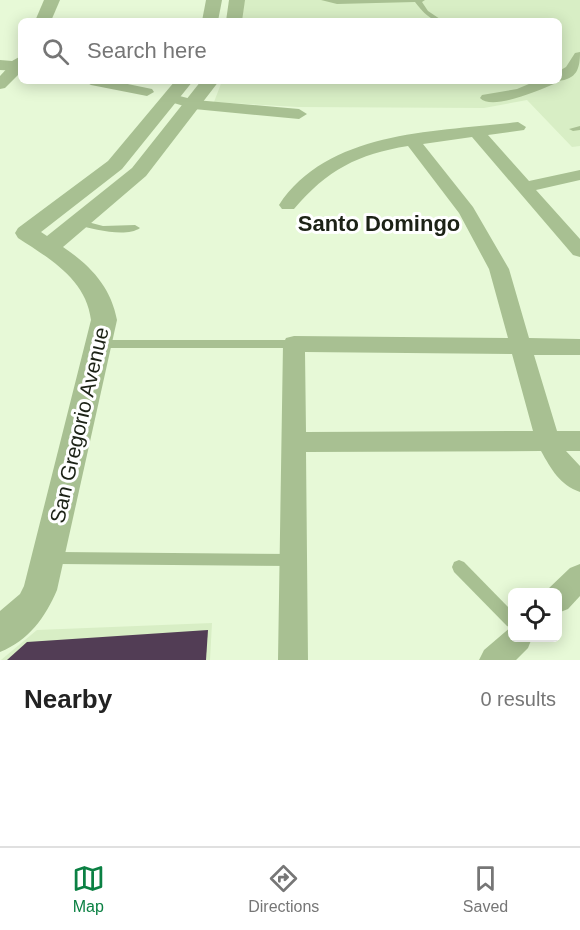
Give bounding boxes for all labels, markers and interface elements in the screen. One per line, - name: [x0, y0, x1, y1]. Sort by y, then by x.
- search box: [18, 18, 562, 84]
- icon: search: [39, 35, 72, 68]
- text: Search here: [87, 38, 207, 63]
- district label: Santo Domingo: [298, 211, 460, 236]
- street label: San Gregorio Avenue: [45, 325, 113, 525]
- map controls: [508, 588, 562, 642]
- button: locate: [508, 588, 562, 642]
- text: Nearby: [24, 684, 112, 714]
- text: 0 results: [480, 688, 556, 710]
- tab: Map: [72, 862, 105, 916]
- tab: Directions: [248, 862, 319, 916]
- tab: Saved: [463, 862, 508, 916]

